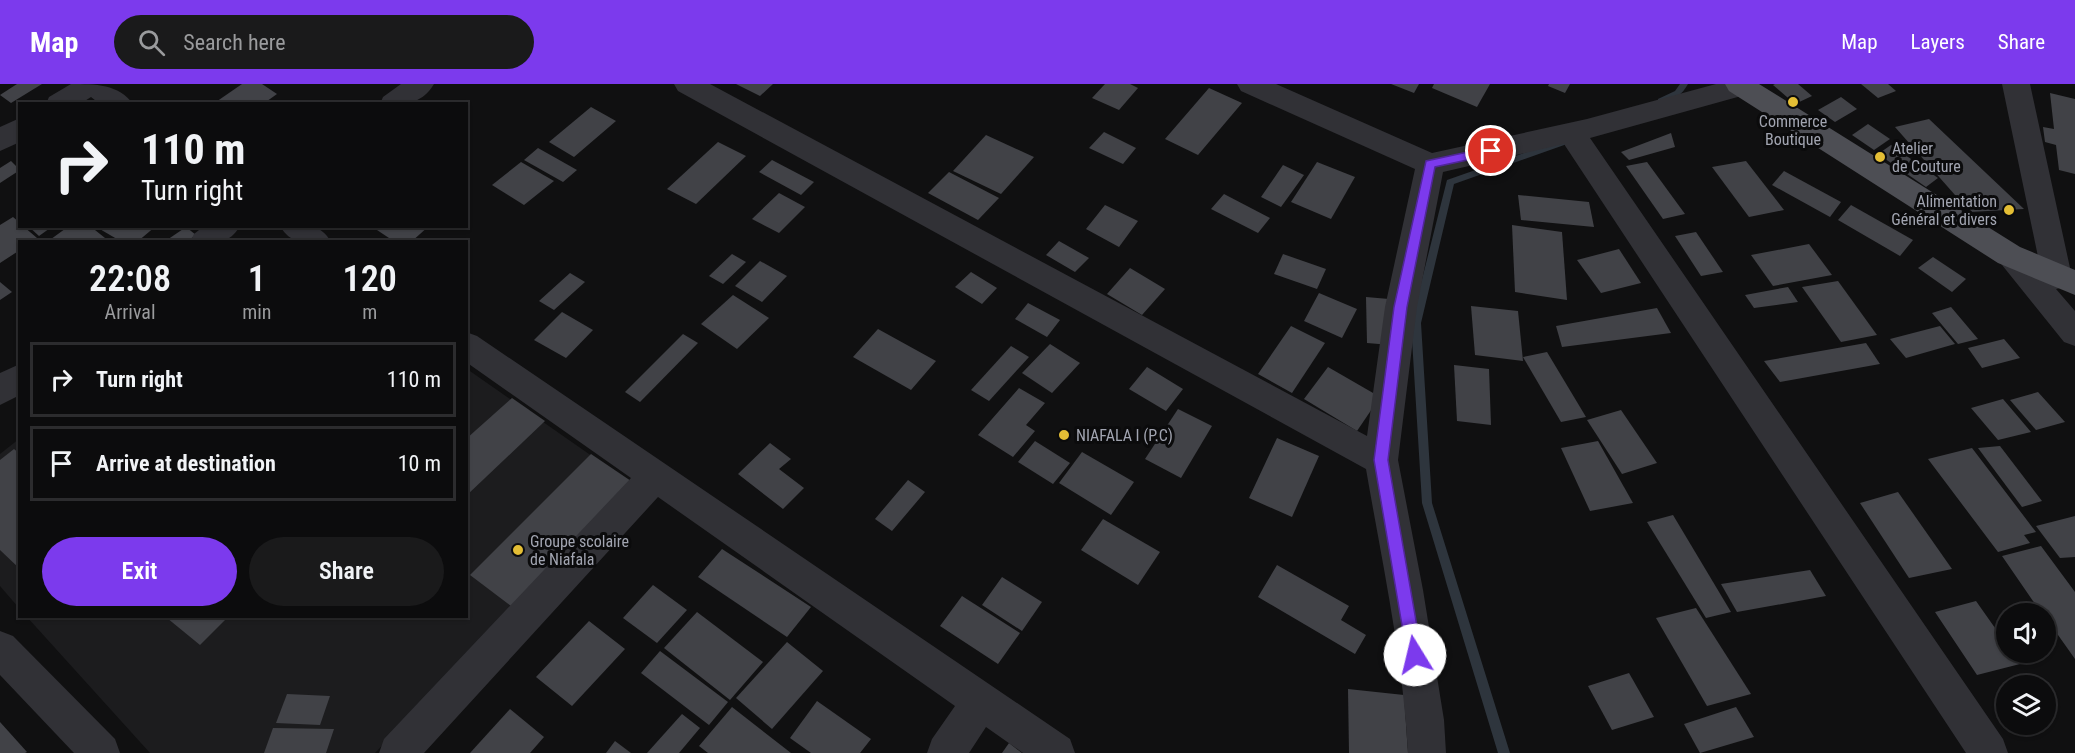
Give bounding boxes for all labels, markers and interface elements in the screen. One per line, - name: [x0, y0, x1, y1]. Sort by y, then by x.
- search box: [114, 15, 534, 69]
- text: Map: [30, 26, 78, 59]
- icon: search: [135, 26, 168, 59]
- text: Search here: [183, 30, 286, 55]
- text: Map: [1841, 30, 1878, 54]
- text: Layers: [1911, 30, 1965, 54]
- text: Share: [1998, 30, 2045, 54]
- marker: Commerce Boutique: [1786, 95, 1800, 109]
- place label: Commerce Boutique: [1759, 112, 1827, 149]
- text: 110 m: [141, 125, 246, 174]
- pin: [1465, 125, 1516, 176]
- icon: right: [42, 126, 120, 204]
- icon: arrive: [1474, 134, 1507, 167]
- place label: Atelier de Couture: [1892, 139, 1961, 176]
- marker: Atelier de Couture: [1873, 150, 1887, 164]
- text: Turn right: [141, 175, 243, 207]
- place label: Alimentation Général et divers: [1891, 192, 1997, 229]
- marker: Alimentation Général et divers: [2002, 203, 2016, 217]
- text: 22:08: [89, 258, 171, 300]
- text: 1: [248, 258, 266, 300]
- text: 120: [343, 258, 397, 300]
- text: Arrival: [105, 300, 156, 324]
- text: min: [242, 300, 271, 324]
- text: m: [362, 300, 377, 324]
- icon: right: [45, 363, 78, 396]
- text: Turn right: [96, 367, 183, 392]
- text: 110 m: [387, 367, 441, 392]
- place label: NIAFALA I (P.C): [1076, 426, 1173, 445]
- marker: NIAFALA I (P.C): [1057, 428, 1071, 442]
- icon: arrive: [45, 447, 78, 480]
- text: Arrive at destination: [96, 451, 276, 476]
- text: 10 m: [398, 451, 441, 476]
- place label: Groupe scolaire de Niafala: [530, 532, 629, 569]
- button: Exit: [42, 537, 237, 606]
- button: Share: [249, 537, 444, 606]
- marker: Groupe scolaire de Niafala: [511, 543, 525, 557]
- map controls: [1996, 603, 2056, 735]
- button: sound: [1996, 603, 2056, 663]
- position arrow: [1383, 623, 1447, 687]
- button: layers: [1996, 675, 2056, 735]

